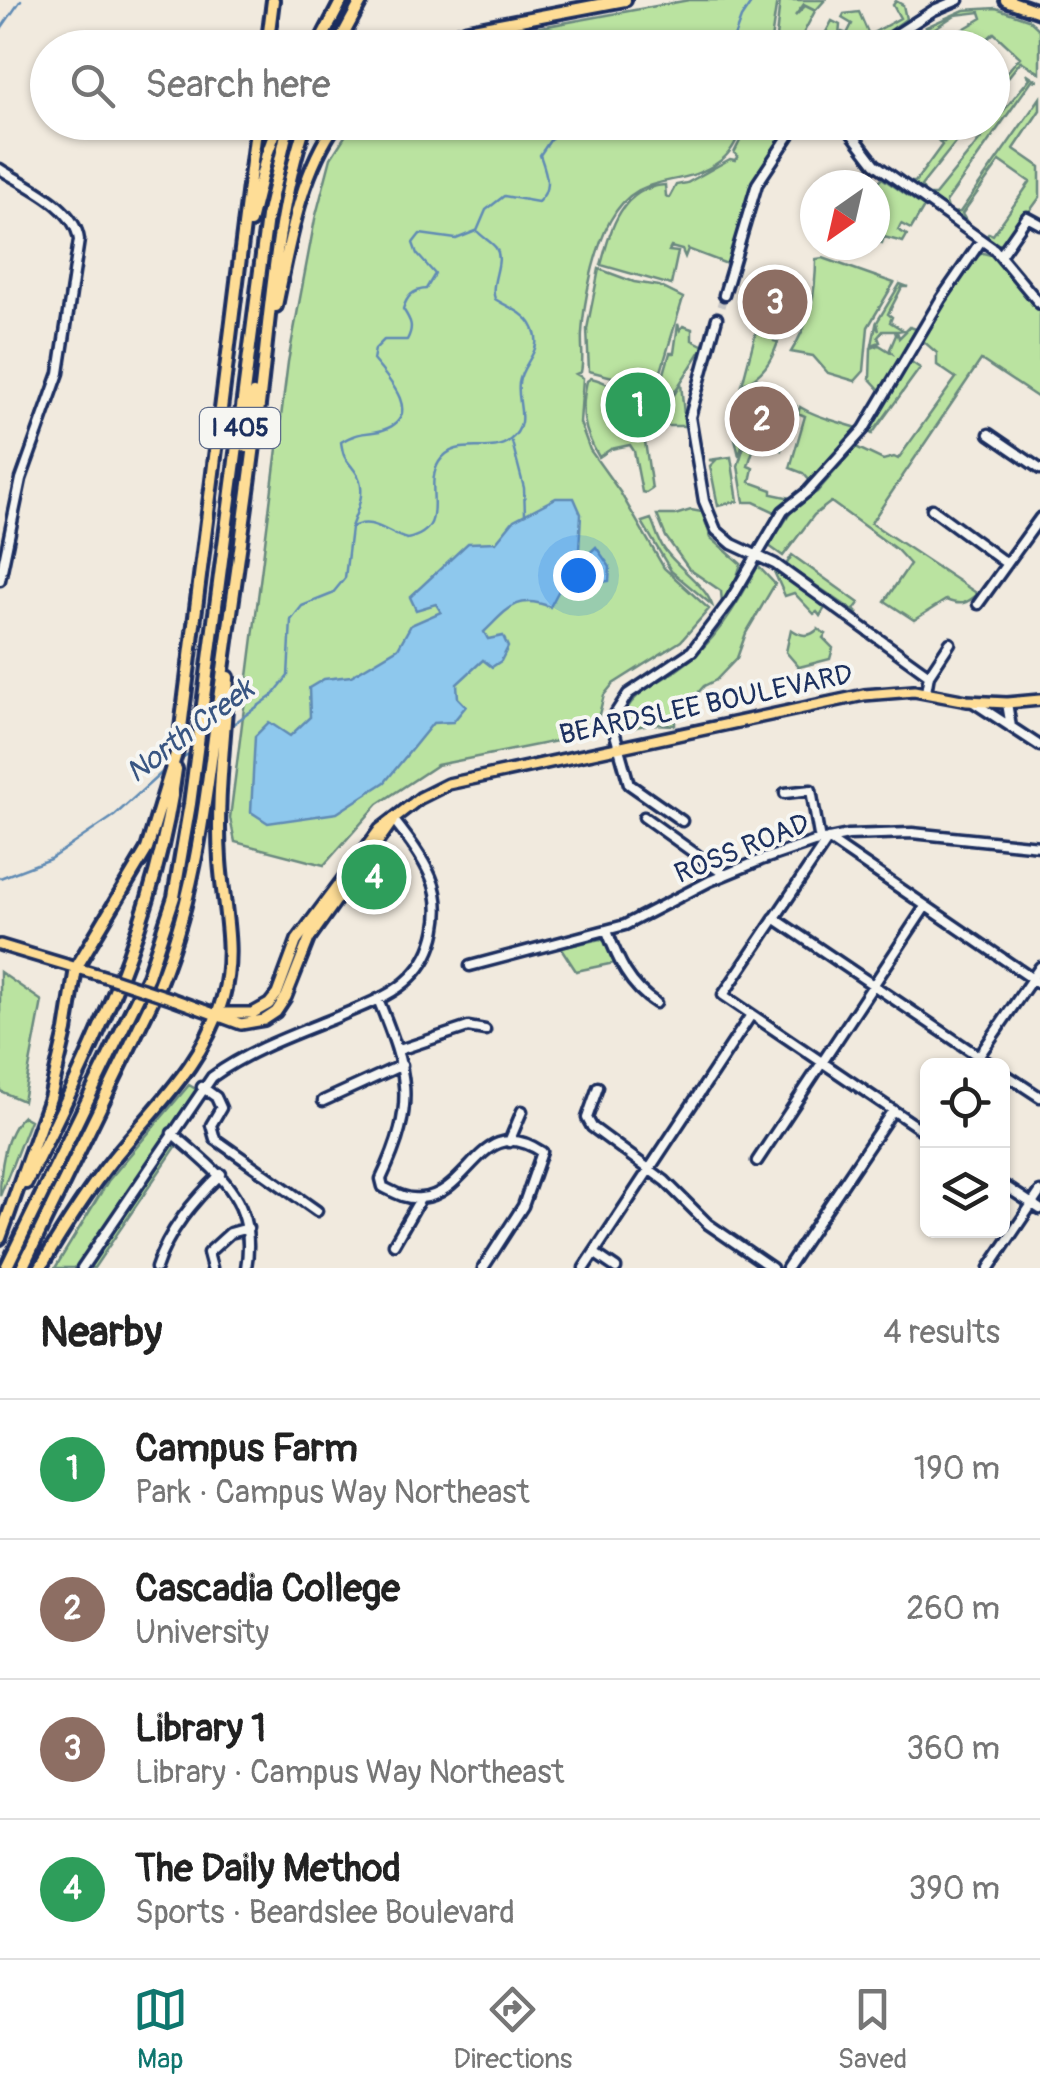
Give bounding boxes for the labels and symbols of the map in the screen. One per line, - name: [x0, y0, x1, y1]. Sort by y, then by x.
- north arrow: [800, 170, 890, 260]
- pin: 3: [742, 264, 808, 340]
- pin: 1: [606, 368, 670, 442]
- pin: 2: [730, 382, 794, 456]
- road number: I 405: [200, 408, 280, 448]
- your location: [553, 550, 604, 601]
- street label: BEARDSLEE BOULEVARD: [556, 657, 856, 753]
- water label: North Creek: [119, 669, 263, 791]
- street label: ROSS ROAD: [669, 806, 815, 892]
- pin: 4: [342, 840, 406, 914]

